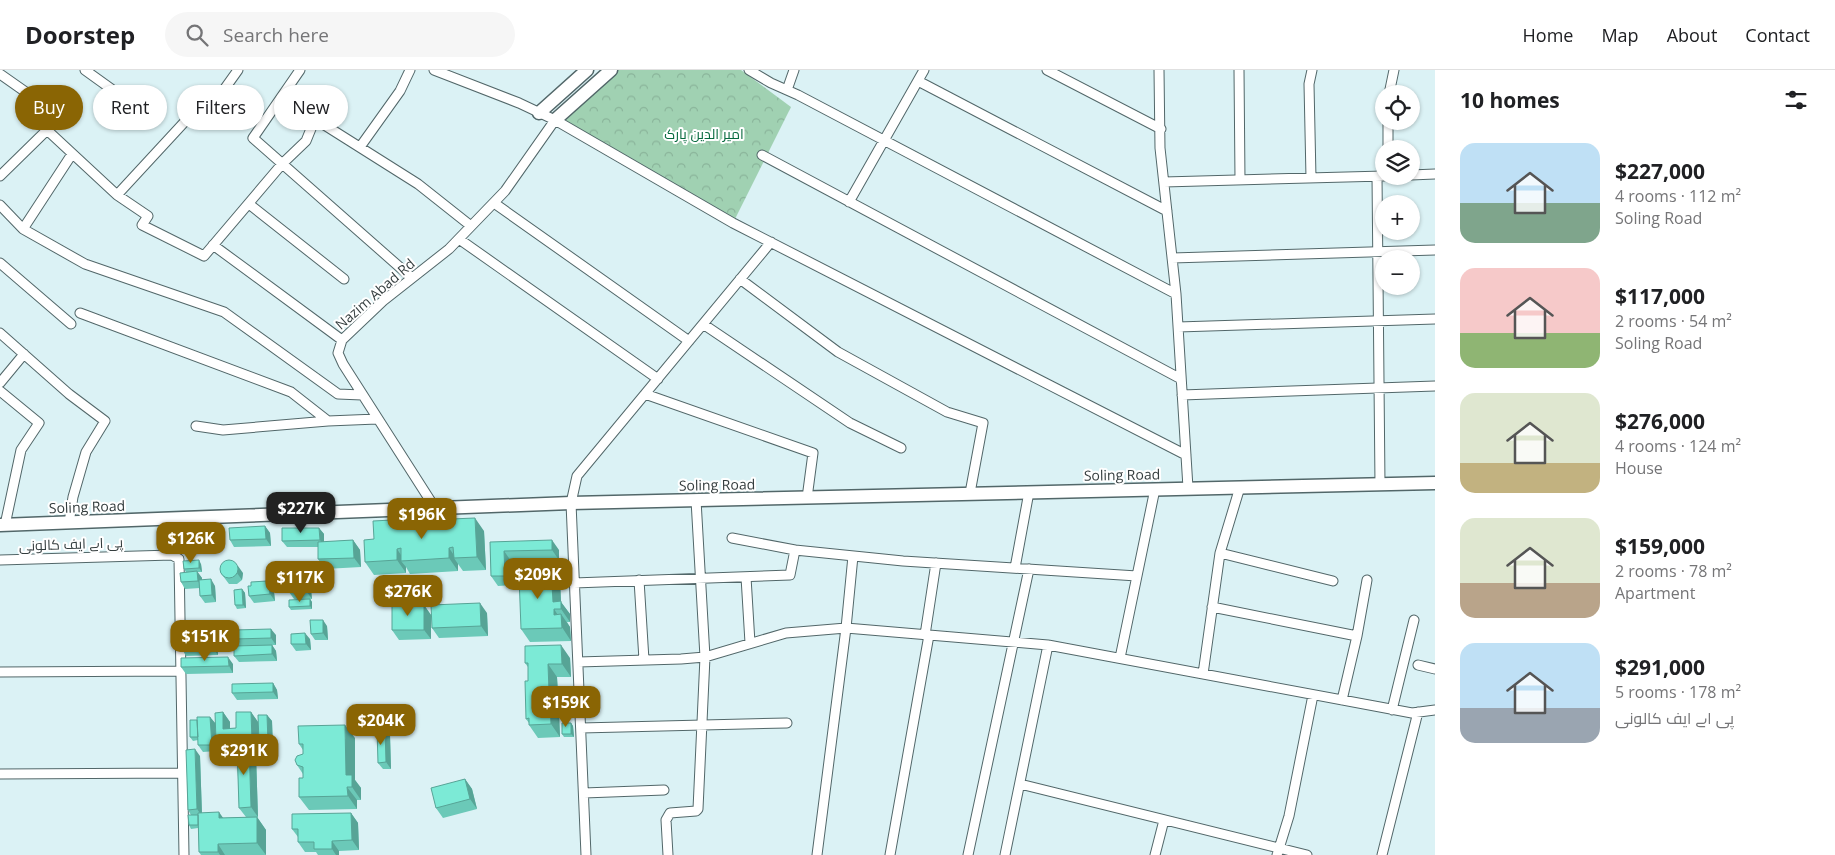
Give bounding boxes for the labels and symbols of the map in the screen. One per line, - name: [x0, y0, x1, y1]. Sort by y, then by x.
- park label: امیر الدین پارک: [664, 124, 744, 144]
- street label: Nazim Abad Rd: [331, 254, 418, 333]
- street label: Soling Road: [1084, 464, 1160, 485]
- street label: Soling Road: [679, 474, 755, 495]
- pin: $227K: [266, 492, 336, 534]
- street label: Soling Road: [48, 496, 125, 517]
- pin: $196K: [387, 498, 457, 540]
- pin: $126K: [156, 522, 226, 564]
- street label: پی اے ایف کالونی: [19, 532, 124, 556]
- pin: $209K: [503, 558, 573, 600]
- pin: $117K: [265, 560, 335, 603]
- pin: $276K: [373, 574, 443, 617]
- pin: $151K: [170, 620, 240, 662]
- pin: $159K: [531, 686, 601, 728]
- pin: $204K: [346, 704, 416, 746]
- pin: $291K: [209, 734, 279, 776]

